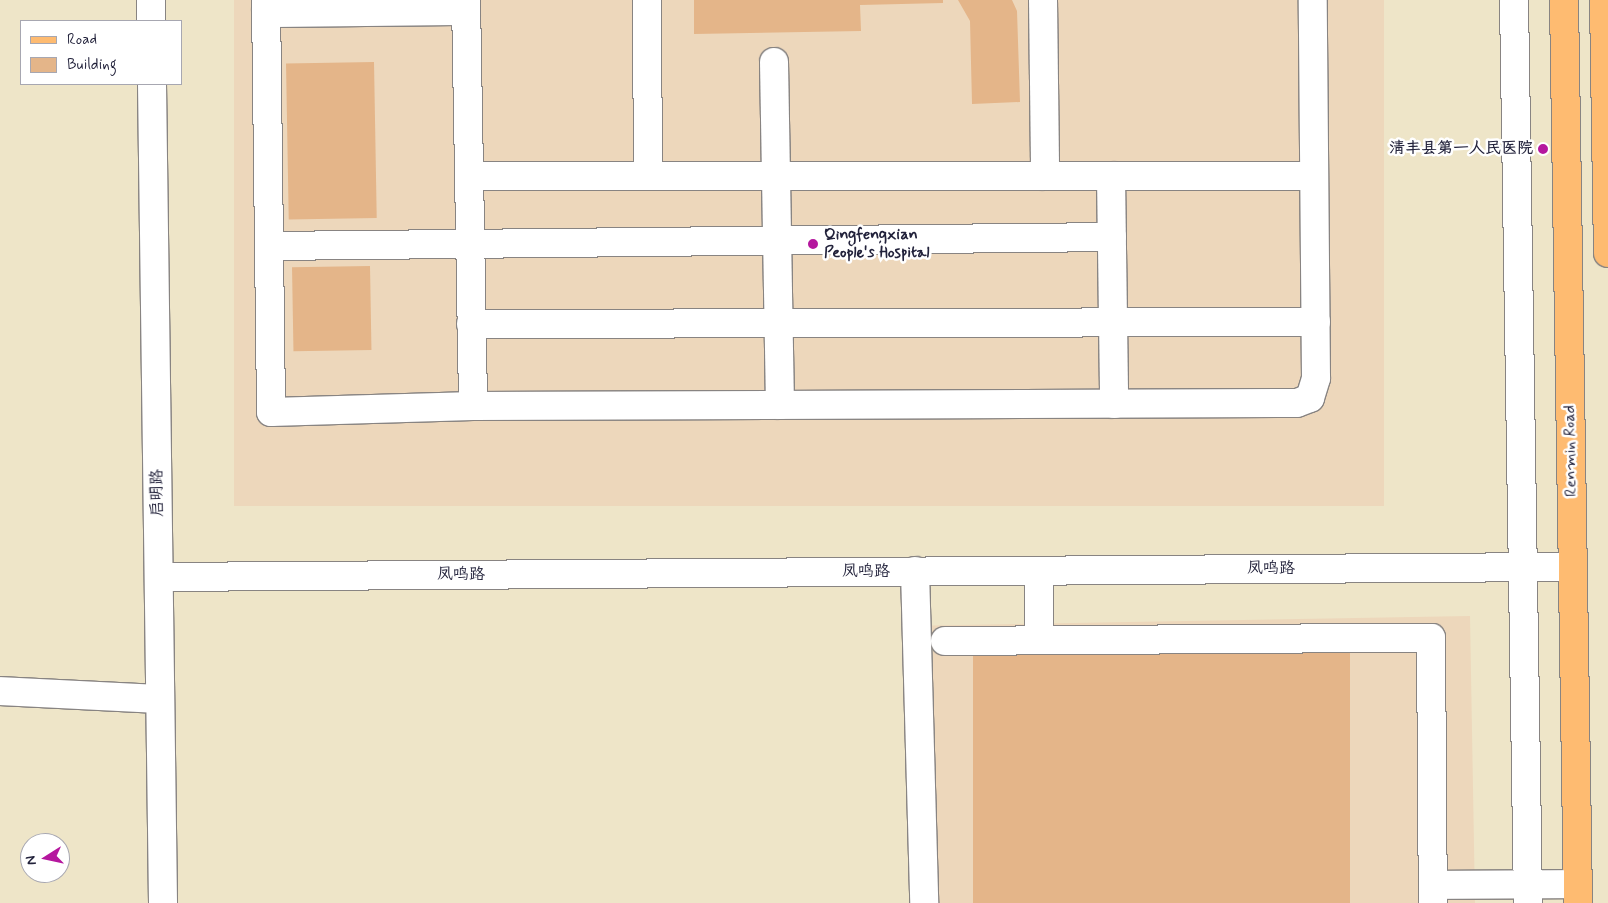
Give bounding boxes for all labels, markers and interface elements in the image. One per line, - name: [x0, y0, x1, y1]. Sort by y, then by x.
- legend: [20, 20, 182, 85]
- text: Road: [67, 30, 97, 50]
- text: Building: [67, 55, 117, 75]
- place label: 清丰县第一人民医院: [1389, 139, 1533, 159]
- marker: 清丰县第一人民医院: [1537, 143, 1549, 155]
- place label: Qingfengxian People's Hospital: [824, 225, 936, 263]
- marker: Qingfengxian People's Hospital: [806, 237, 820, 251]
- street label: Renmin Road: [1561, 405, 1581, 497]
- street label: 启明路: [148, 469, 168, 517]
- street label: 凤鸣路: [1247, 559, 1295, 579]
- street label: 凤鸣路: [842, 562, 890, 582]
- street label: 凤鸣路: [437, 565, 485, 585]
- north arrow: [20, 833, 70, 883]
- text: N: [22, 854, 41, 867]

